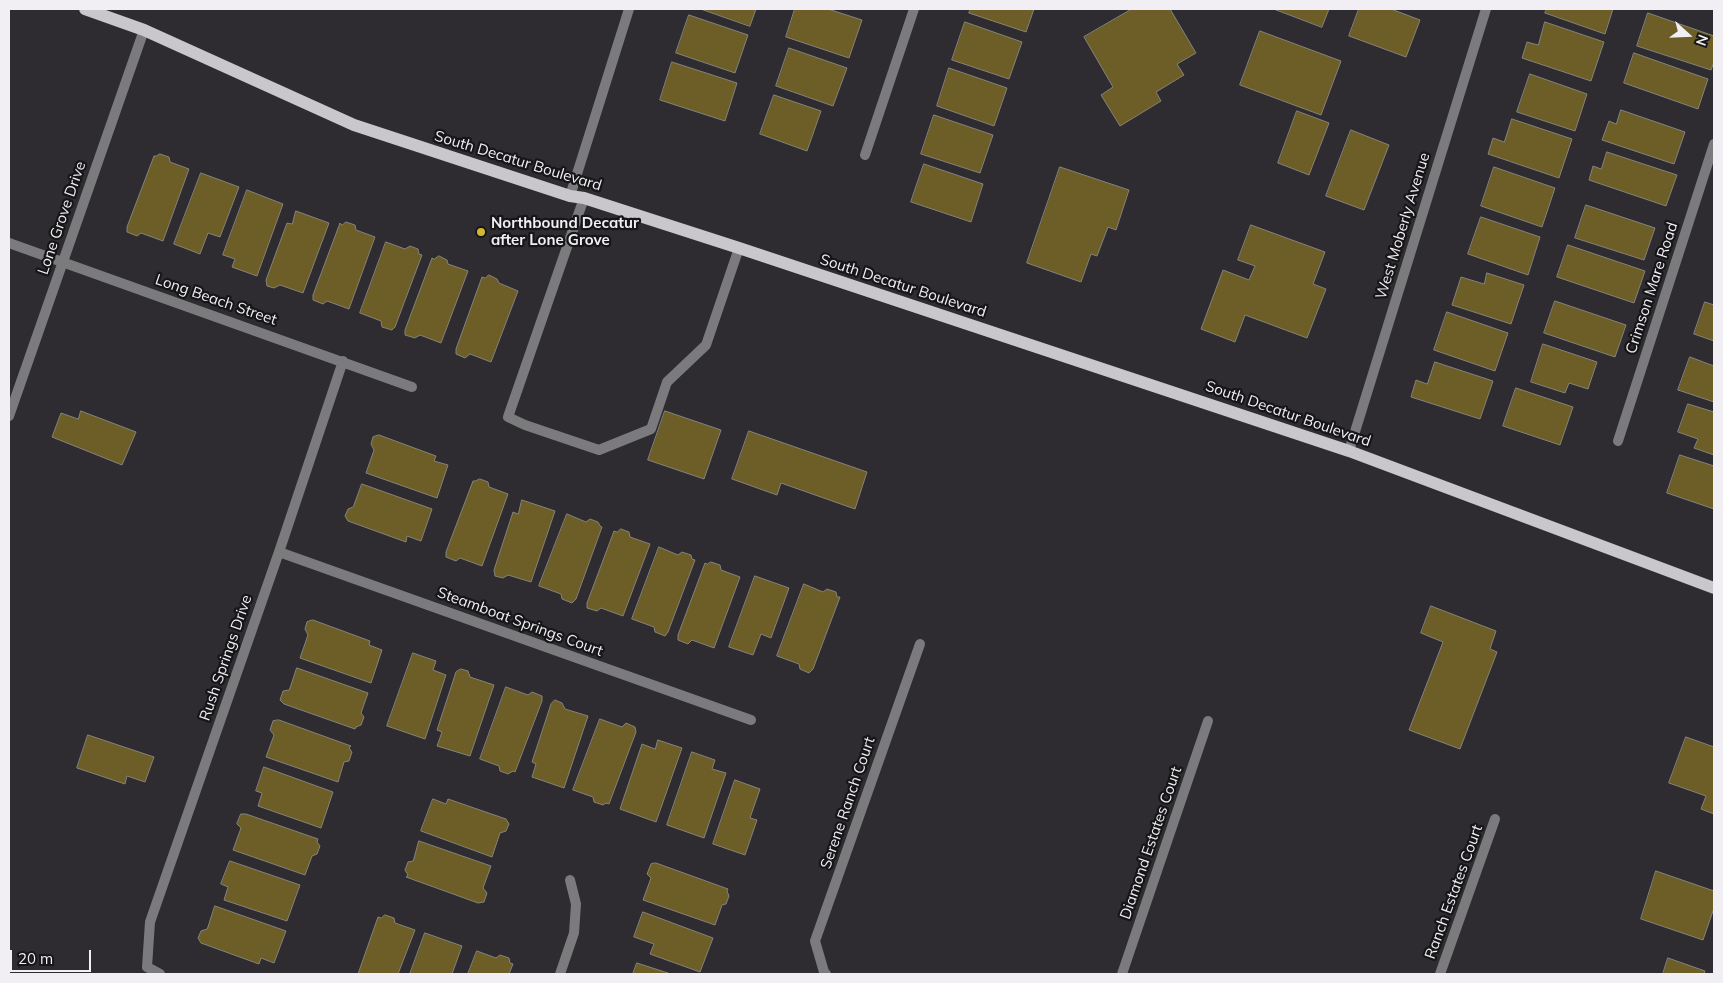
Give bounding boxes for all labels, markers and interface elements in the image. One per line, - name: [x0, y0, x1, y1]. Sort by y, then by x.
- north arrow: [1663, 10, 1713, 60]
- text: N: [1692, 32, 1712, 48]
- street label: South Decatur Boulevard: [432, 127, 604, 195]
- street label: West Moberly Avenue: [1372, 151, 1434, 301]
- street label: Lone Grove Drive: [34, 159, 90, 277]
- place label: Northbound Decatur after Lone Grove: [491, 214, 639, 249]
- street label: Crimson Mare Road: [1622, 220, 1682, 356]
- marker: Northbound Decatur after Lone Grove: [475, 226, 487, 238]
- street label: South Decatur Boulevard: [818, 251, 988, 321]
- street label: Long Beach Street: [153, 271, 279, 329]
- street label: South Decatur Boulevard: [1203, 377, 1373, 451]
- street label: Steamboat Springs Court: [435, 584, 605, 660]
- street label: Rush Springs Drive: [196, 593, 256, 723]
- street label: Serene Ranch Court: [817, 735, 879, 871]
- street label: Diamond Estates Court: [1116, 764, 1186, 922]
- street label: Ranch Estates Court: [1421, 823, 1487, 961]
- scale bar: [12, 940, 94, 972]
- text: 20 m: [18, 949, 53, 968]

